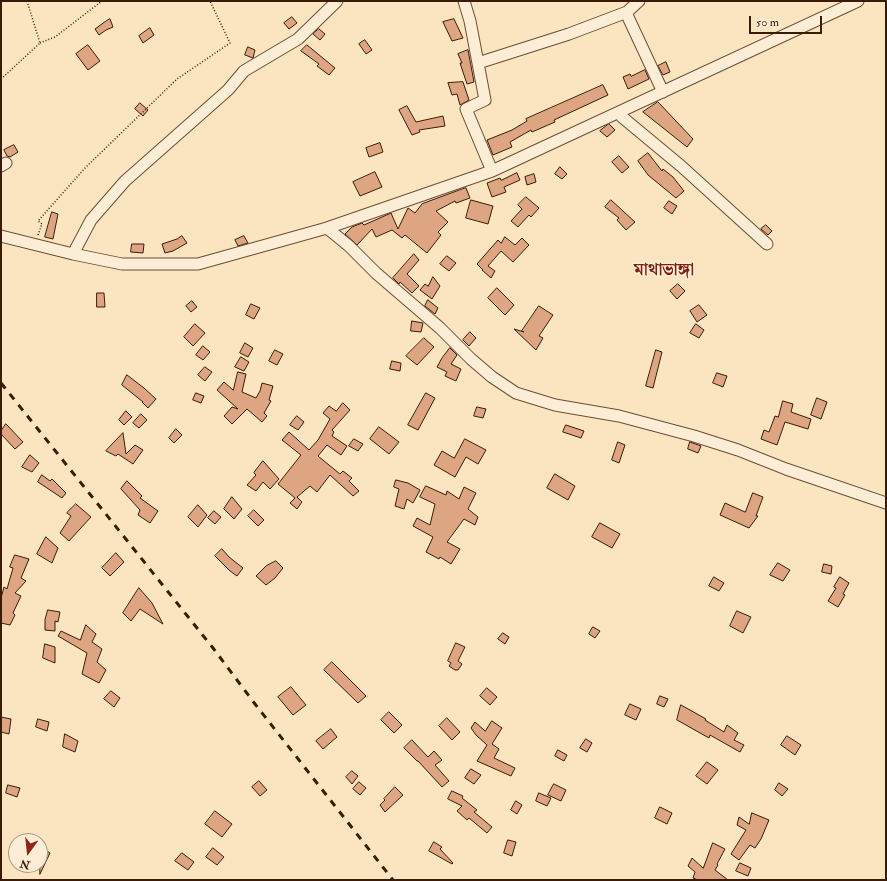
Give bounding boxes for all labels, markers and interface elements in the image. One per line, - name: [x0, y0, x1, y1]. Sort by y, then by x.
- scale bar: [751, 8, 824, 34]
- text: 50 m: [756, 15, 779, 30]
- district label: মাথাভাঙ্গা: [634, 261, 694, 281]
- north arrow: [8, 833, 48, 873]
- text: N: [19, 857, 31, 872]

